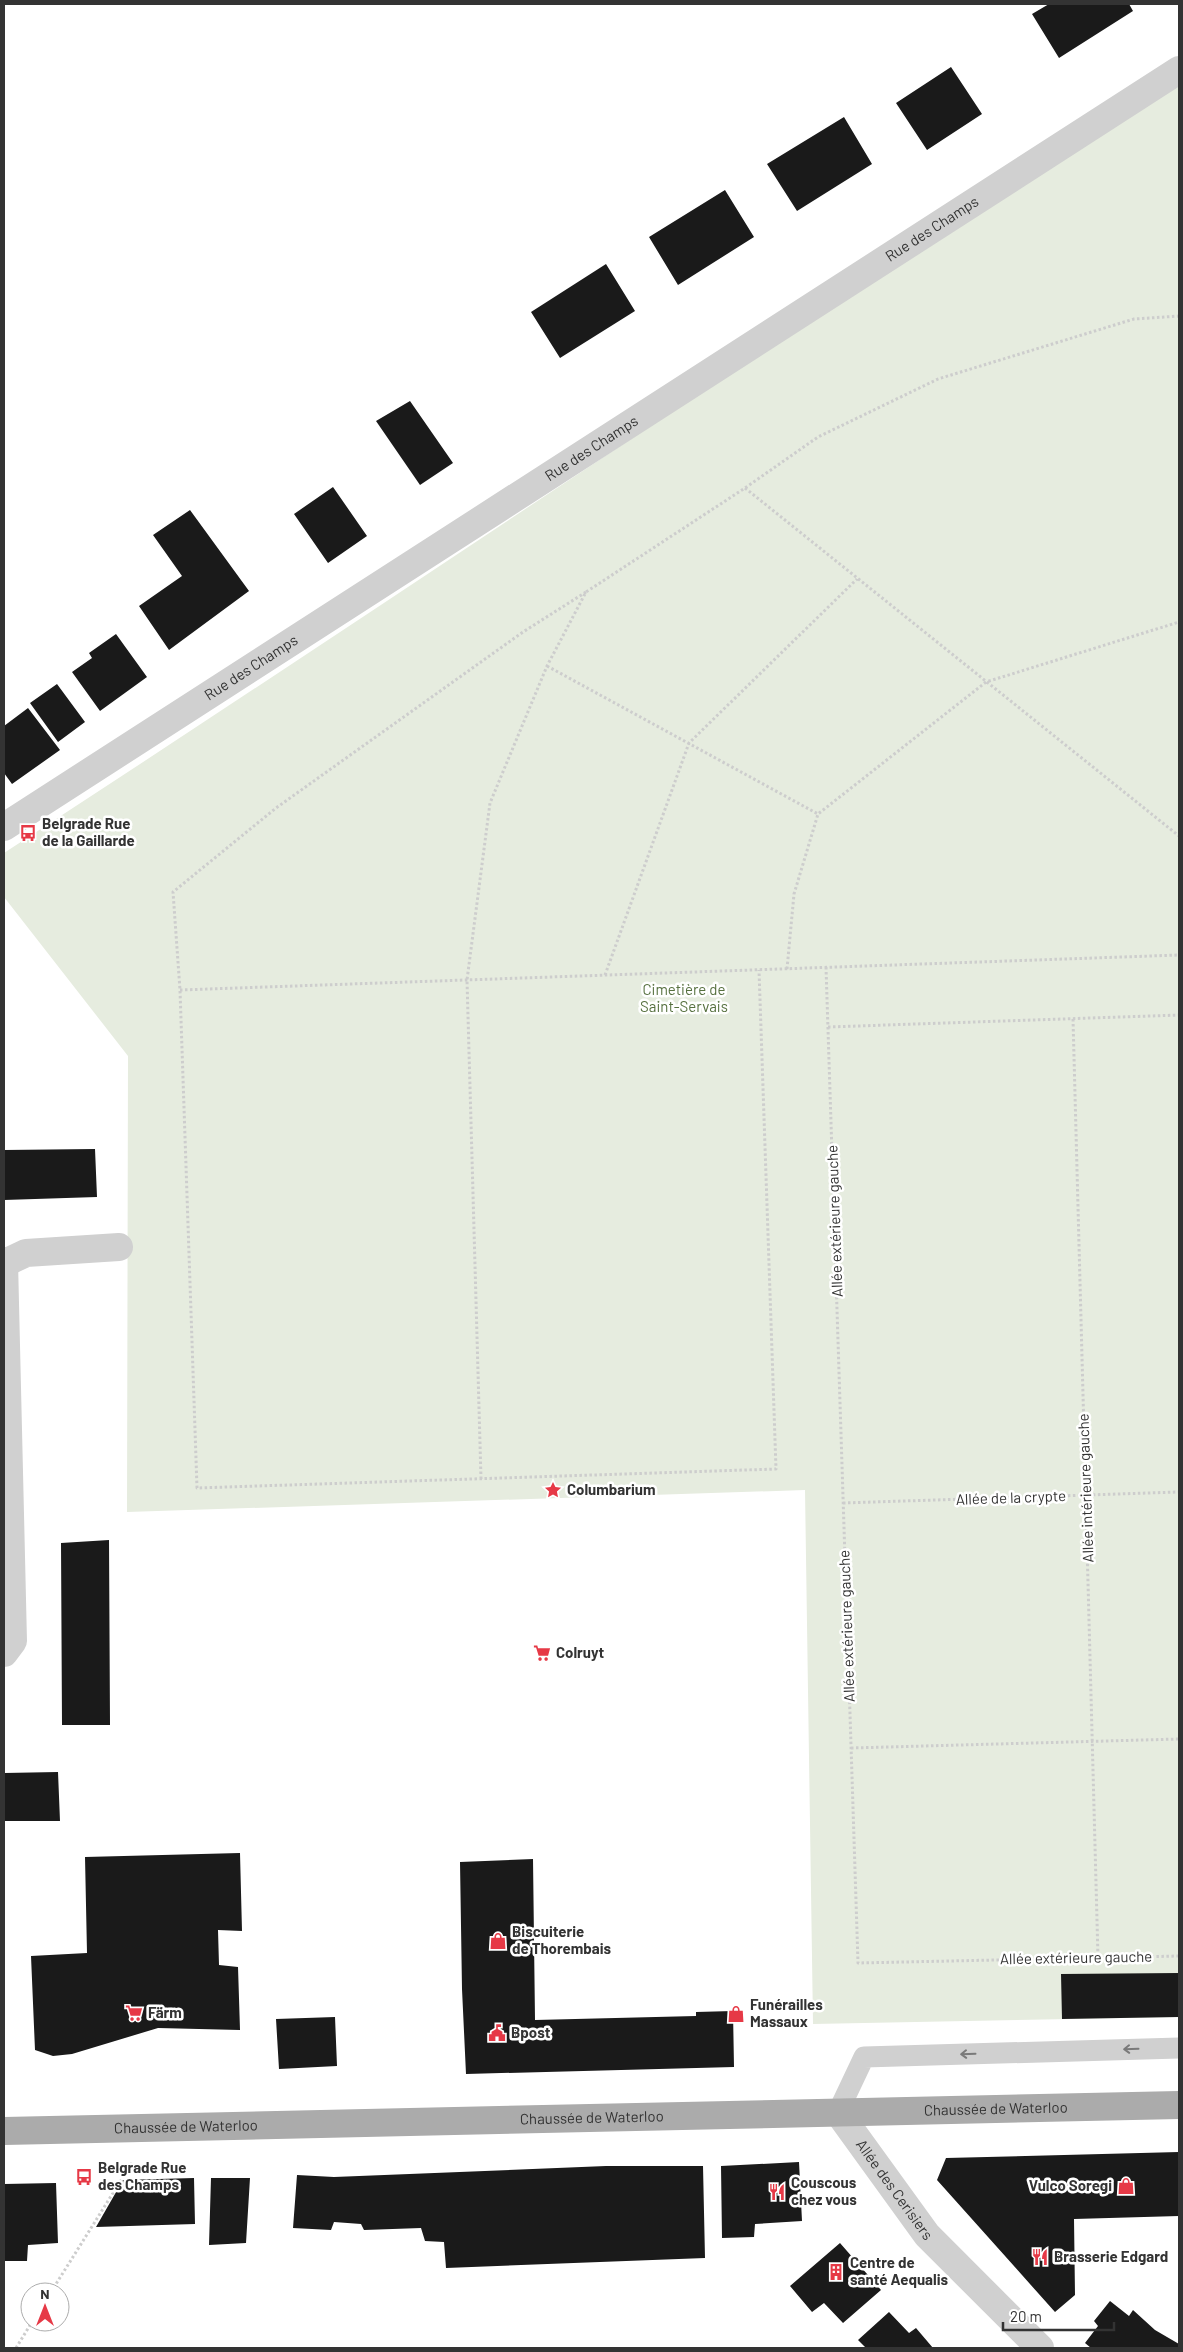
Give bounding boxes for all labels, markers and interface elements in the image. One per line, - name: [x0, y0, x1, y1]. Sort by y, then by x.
- street label: Rue des Champs: [882, 192, 982, 265]
- street label: Rue des Champs: [541, 411, 641, 484]
- street label: Rue des Champs: [201, 630, 301, 704]
- place label: Belgrade Rue de la Gaillarde: [42, 814, 135, 849]
- bus stop icon: Belgrade Rue de la Gaillarde: [18, 823, 38, 843]
- park label: Cimetière de Saint-Servais: [640, 980, 728, 1015]
- street label: Allée extérieure gauche: [822, 1145, 846, 1297]
- street label: Allée intérieure gauche: [1073, 1413, 1097, 1563]
- place icon: Columbarium: [543, 1480, 563, 1500]
- place label: Columbarium: [567, 1480, 656, 1498]
- street label: Allée de la crypte: [955, 1486, 1066, 1508]
- street label: Allée extérieure gauche: [834, 1550, 858, 1702]
- supermarket icon: Colruyt: [532, 1643, 552, 1663]
- place label: Colruyt: [556, 1643, 605, 1661]
- place label: Biscuiterie de Thorembais: [512, 1922, 611, 1957]
- shop icon: Biscuiterie de Thorembais: [488, 1931, 508, 1951]
- street label: Allée extérieure gauche: [1000, 1947, 1152, 1967]
- place label: Funérailles Massaux: [750, 1995, 823, 2030]
- supermarket icon: Färm: [124, 2003, 144, 2023]
- place label: Färm: [148, 2003, 182, 2021]
- shop icon: Funérailles Massaux: [726, 2004, 746, 2024]
- public building icon: Bpost: [487, 2023, 507, 2043]
- place label: Bpost: [511, 2023, 551, 2041]
- one-way arrow: [1123, 2044, 1139, 2054]
- one-way arrow: [960, 2049, 976, 2059]
- street label: Chaussée de Waterloo: [924, 2097, 1068, 2119]
- street label: Chaussée de Waterloo: [520, 2106, 664, 2128]
- street label: Chaussée de Waterloo: [114, 2115, 258, 2137]
- street label: Allée des Cerisiers: [853, 2136, 937, 2243]
- place label: Belgrade Rue des Champs: [98, 2158, 186, 2193]
- bus stop icon: Belgrade Rue des Champs: [74, 2167, 94, 2187]
- place label: Couscous chez vous: [791, 2173, 857, 2208]
- place label: Vulco Soregi: [1029, 2176, 1112, 2194]
- shop icon: Vulco Soregi: [1116, 2176, 1136, 2196]
- restaurant icon: Couscous chez vous: [767, 2182, 787, 2202]
- restaurant icon: Brasserie Edgard: [1030, 2247, 1050, 2267]
- place label: Brasserie Edgard: [1054, 2247, 1168, 2265]
- place label: Centre de santé Aequalis: [850, 2253, 949, 2288]
- building icon: Centre de santé Aequalis: [826, 2262, 846, 2282]
- north arrow: [20, 2282, 70, 2332]
- text: N: [40, 2285, 50, 2302]
- scale bar: [1003, 2300, 1114, 2332]
- text: 20 m: [1010, 2307, 1042, 2325]

